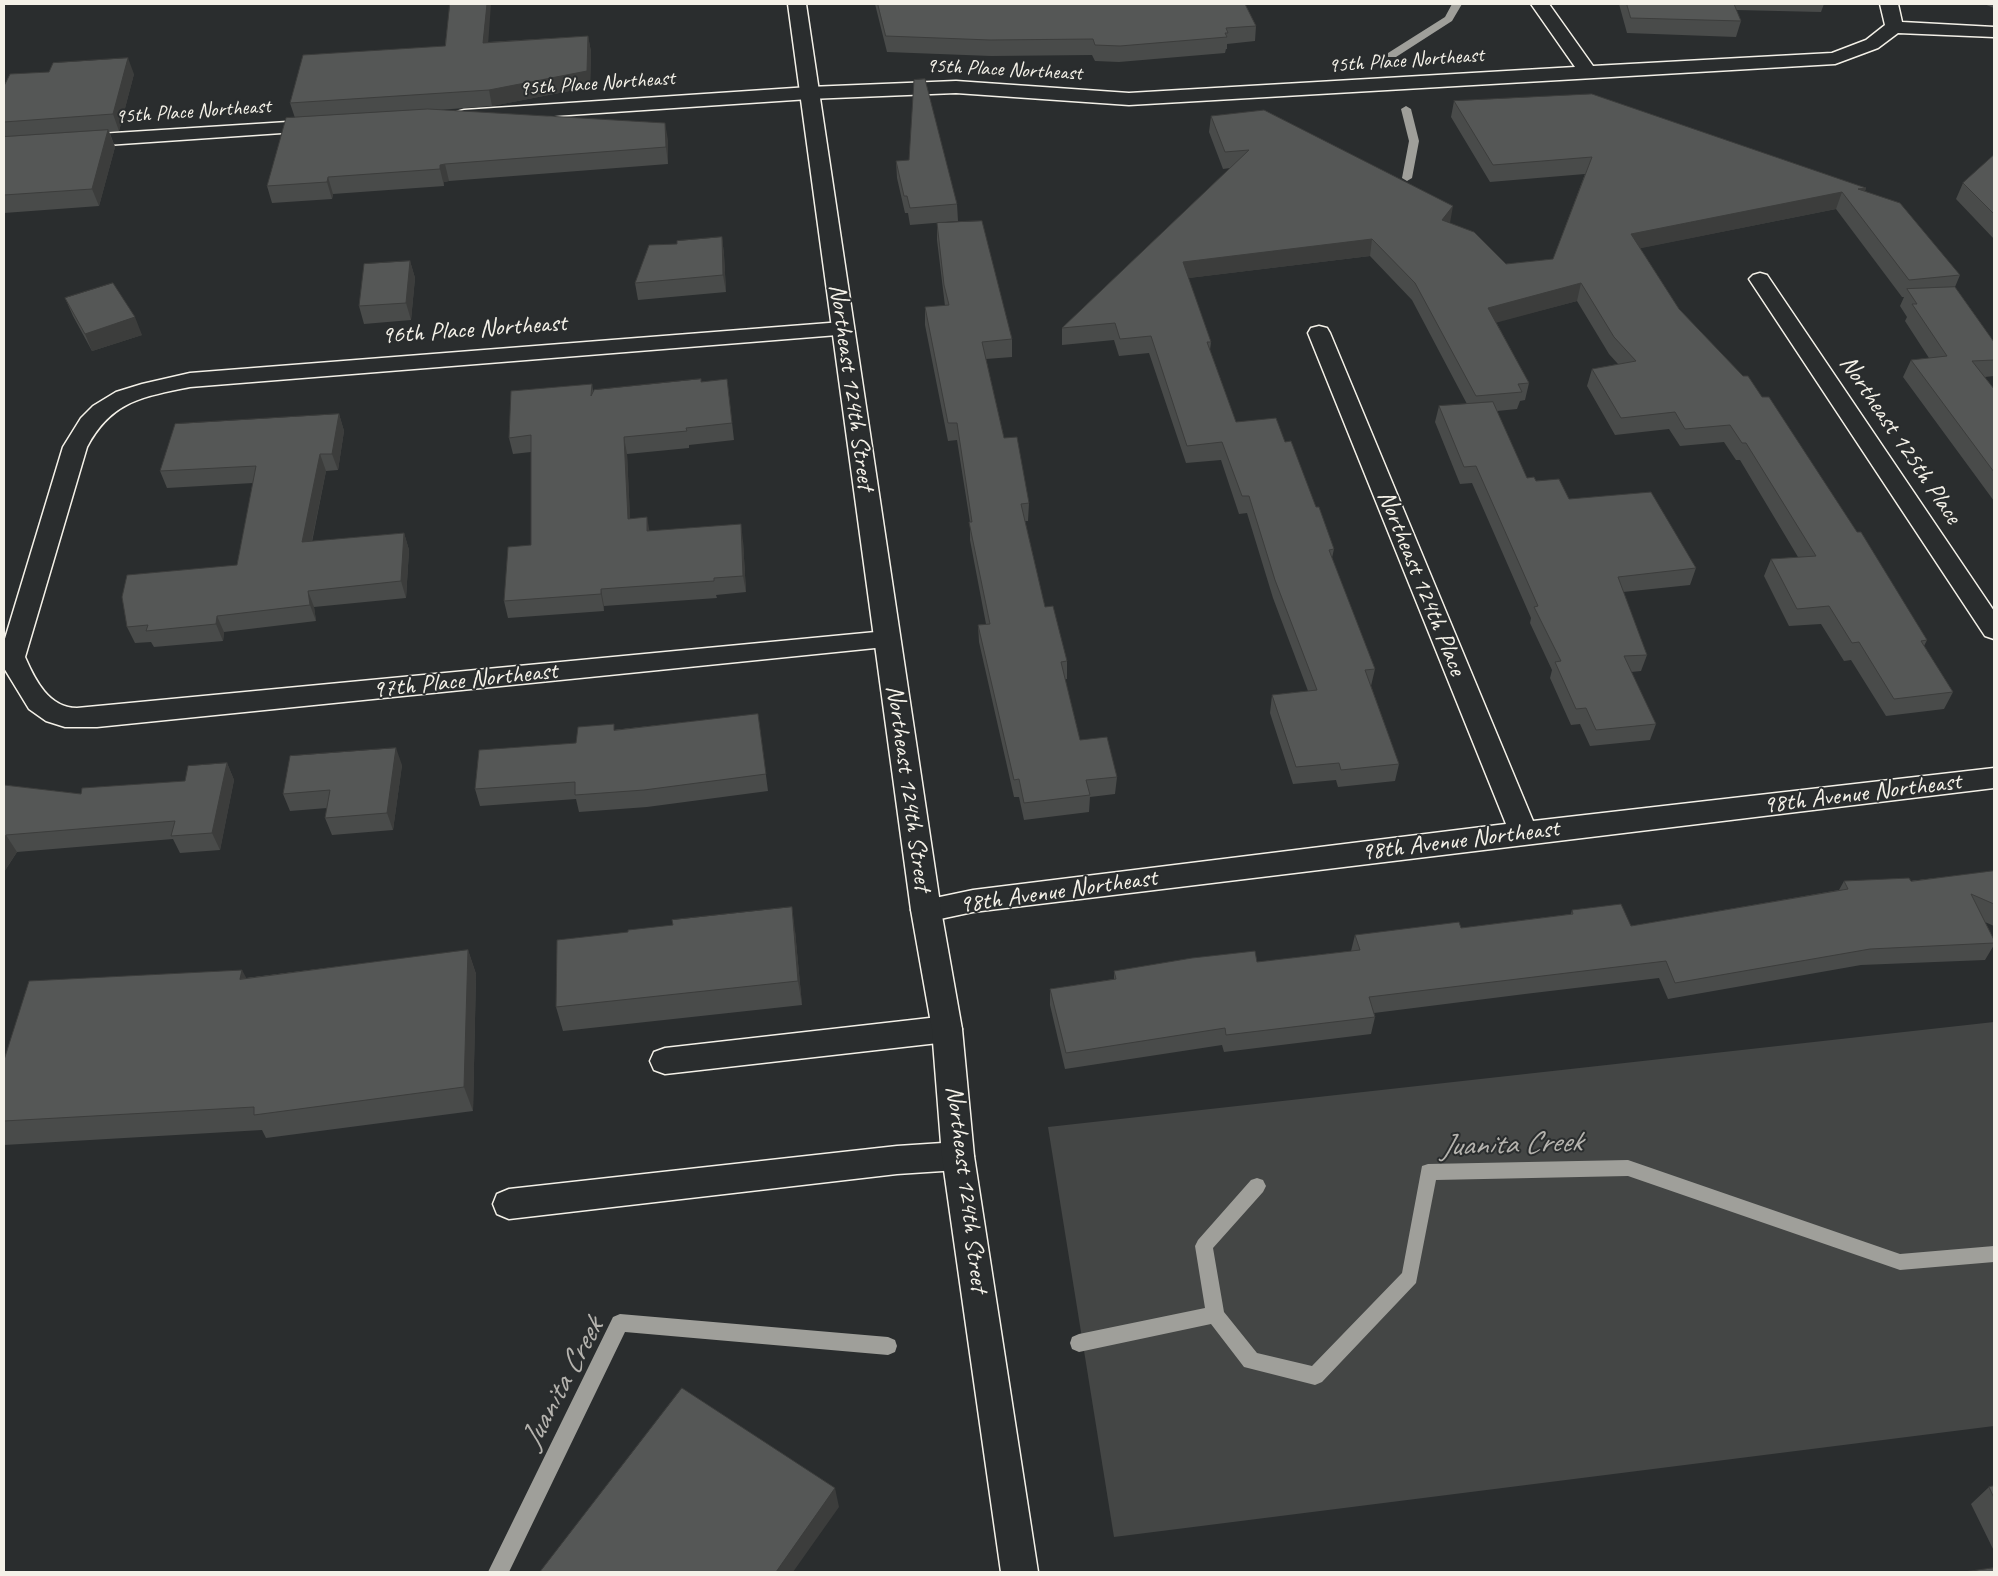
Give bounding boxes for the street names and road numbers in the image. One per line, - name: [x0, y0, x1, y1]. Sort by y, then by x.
- street label: 95th Place Northeast: [1327, 43, 1485, 79]
- street label: 95th Place Northeast: [925, 53, 1083, 87]
- street label: 95th Place Northeast: [518, 66, 676, 102]
- street label: 95th Place Northeast: [114, 94, 272, 130]
- street label: Northeast 124th Street: [822, 282, 880, 492]
- street label: 96th Place Northeast: [380, 309, 568, 351]
- street label: Northeast 125th Place: [1832, 350, 1968, 530]
- street label: Northeast 124th Place: [1370, 486, 1472, 680]
- street label: 97th Place Northeast: [371, 656, 559, 706]
- street label: Northeast 124th Street: [879, 683, 937, 893]
- street label: 98th Avenue Northeast: [1761, 767, 1963, 821]
- street label: 98th Avenue Northeast: [1359, 814, 1561, 868]
- street label: 98th Avenue Northeast: [957, 863, 1159, 921]
- street label: Northeast 124th Street: [938, 1084, 994, 1294]

